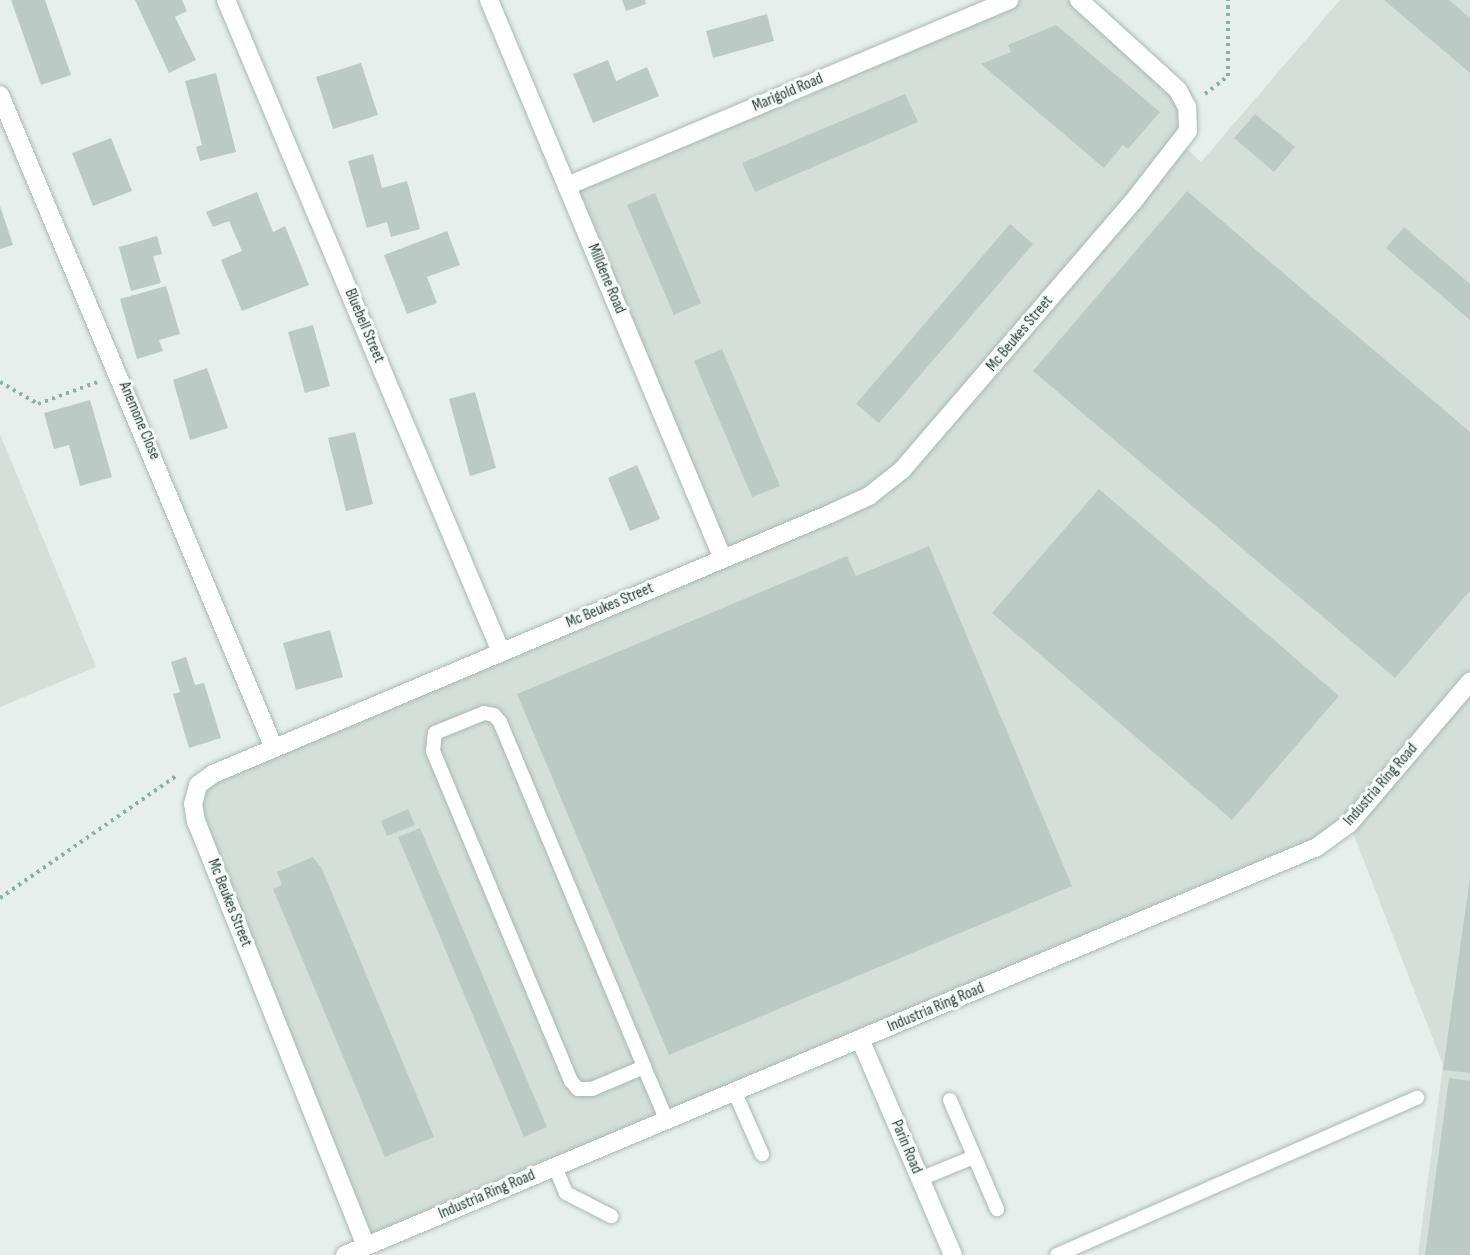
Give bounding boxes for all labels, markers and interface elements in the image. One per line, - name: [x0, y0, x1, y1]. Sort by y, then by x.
- street label: Marigold Road: [750, 70, 826, 116]
- street label: Milldene Road: [583, 241, 629, 317]
- street label: Bluebell Street: [340, 286, 388, 366]
- street label: Mc Beukes Street: [983, 292, 1057, 376]
- street label: Anemone Close: [114, 379, 164, 463]
- street label: Mc Beukes Street: [563, 579, 657, 633]
- street label: Industria Ring Road: [1340, 740, 1422, 830]
- street label: Mc Beukes Street: [203, 856, 255, 950]
- street label: Industria Ring Road: [885, 979, 987, 1037]
- street label: Parin Road: [886, 1117, 926, 1177]
- street label: Industria Ring Road: [436, 1166, 538, 1224]

